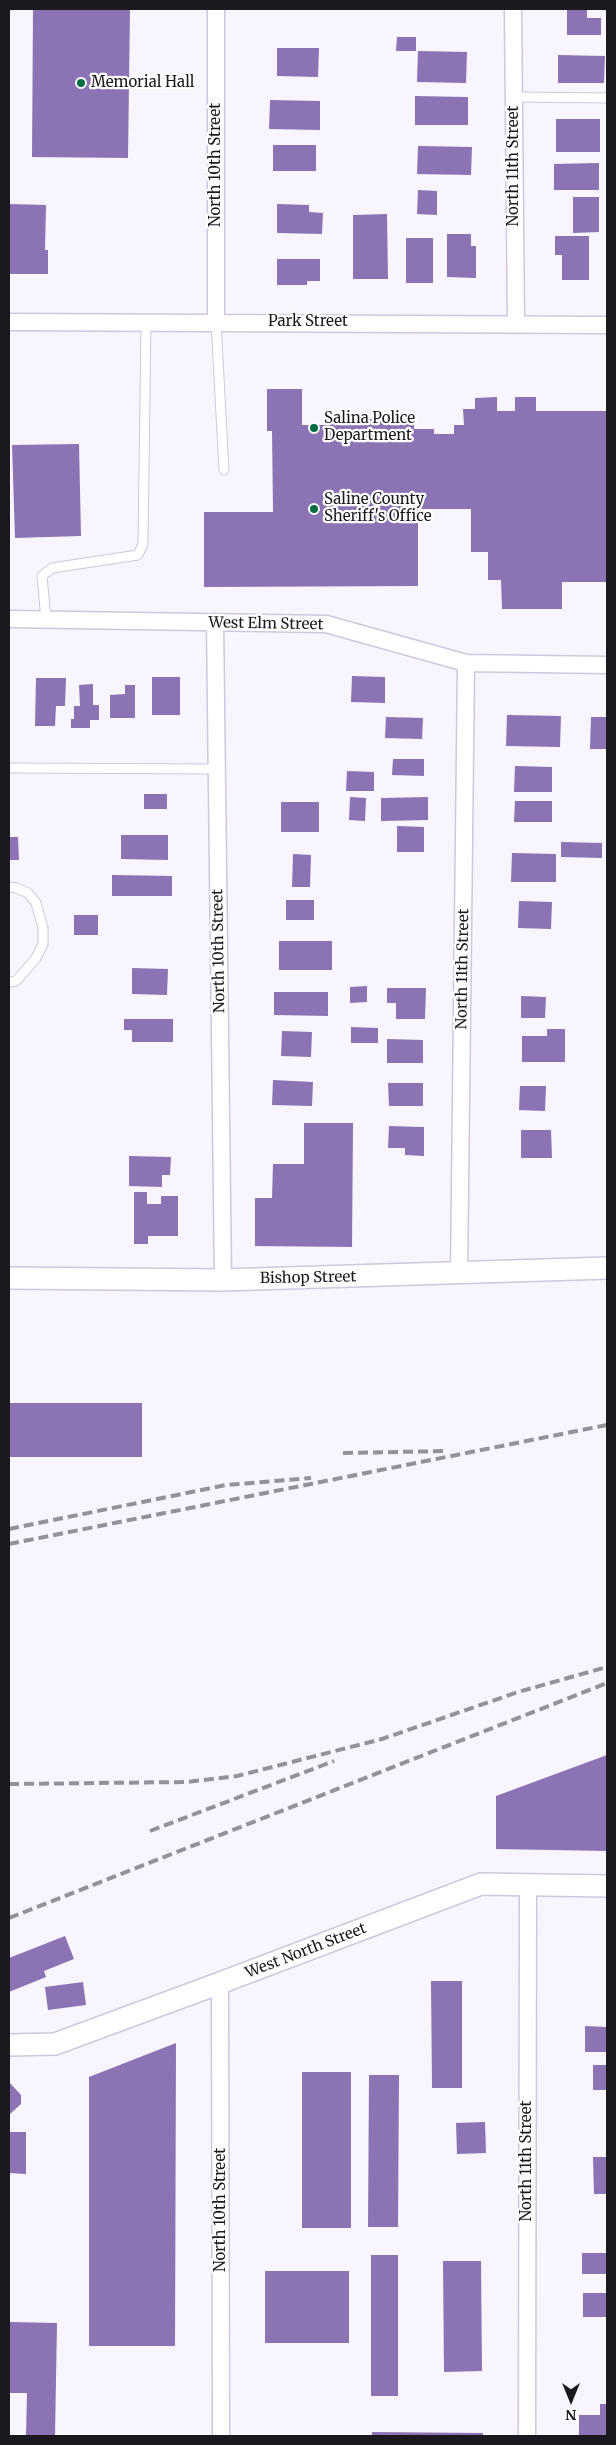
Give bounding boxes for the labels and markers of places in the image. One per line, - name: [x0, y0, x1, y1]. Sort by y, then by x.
- place label: Memorial Hall: [91, 74, 194, 92]
- marker: Memorial Hall: [75, 77, 87, 89]
- place label: Salina Police Department: [324, 410, 415, 445]
- marker: Salina Police Department: [308, 422, 320, 434]
- place label: Saline County Sheriff's Office: [324, 491, 431, 526]
- marker: Saline County Sheriff's Office: [308, 503, 320, 515]

